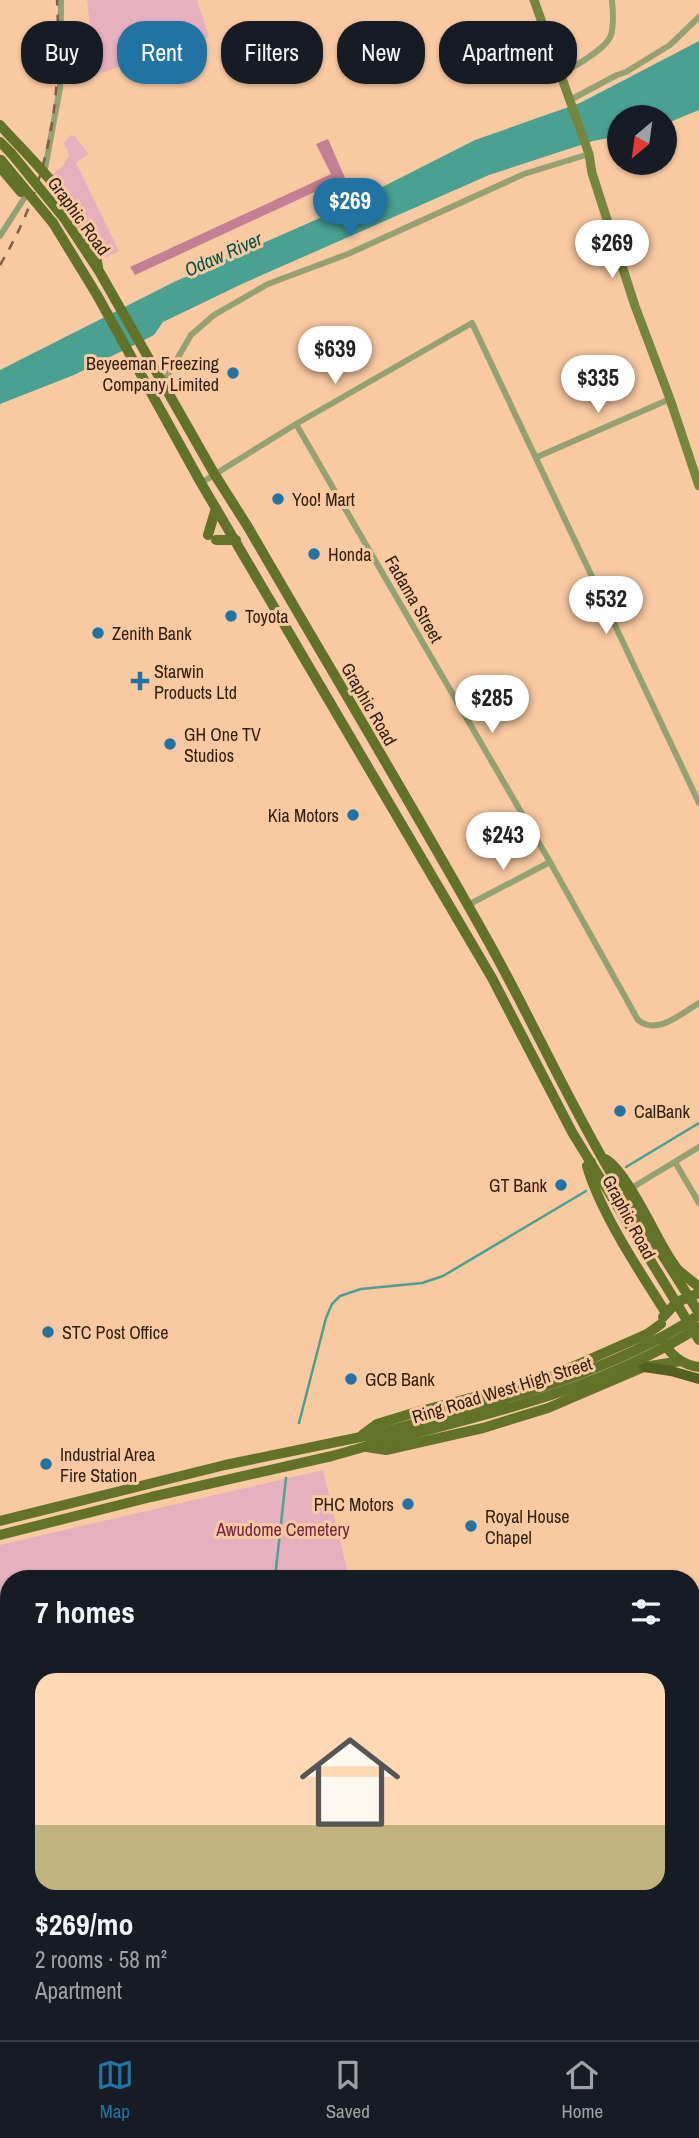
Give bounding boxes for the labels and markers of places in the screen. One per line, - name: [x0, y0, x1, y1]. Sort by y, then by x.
- pin: $269: [309, 178, 391, 238]
- pin: $269: [571, 220, 653, 280]
- pin: $639: [294, 326, 376, 386]
- place label: Beyeeman Freezing Company Limited: [86, 351, 220, 397]
- pin: $335: [557, 356, 639, 415]
- marker: Beyeeman Freezing Company Limited: [225, 365, 241, 381]
- place label: Yoo! Mart: [292, 487, 355, 512]
- marker: Yoo! Mart: [270, 491, 286, 507]
- place label: Honda: [328, 542, 372, 567]
- marker: Honda: [306, 546, 322, 562]
- pin: $532: [565, 576, 647, 636]
- place label: Toyota: [245, 604, 289, 629]
- marker: Toyota: [223, 608, 239, 624]
- place label: Zenith Bank: [112, 621, 192, 646]
- marker: Zenith Bank: [90, 625, 106, 641]
- place label: Starwin Products Ltd: [154, 659, 237, 705]
- marker: Starwin Products Ltd: [132, 673, 148, 689]
- pin: $285: [451, 676, 533, 735]
- place label: GH One TV Studios: [184, 722, 261, 768]
- marker: GH One TV Studios: [162, 736, 178, 752]
- place label: Kia Motors: [268, 803, 339, 828]
- marker: Kia Motors: [345, 807, 361, 823]
- pin: $243: [462, 812, 544, 872]
- place label: CalBank: [634, 1099, 690, 1124]
- marker: CalBank: [612, 1103, 628, 1119]
- place label: GT Bank: [489, 1173, 548, 1198]
- marker: GT Bank: [553, 1177, 569, 1193]
- place label: STC Post Office: [62, 1320, 168, 1345]
- marker: STC Post Office: [40, 1324, 56, 1340]
- place label: GCB Bank: [365, 1367, 435, 1392]
- marker: GCB Bank: [343, 1371, 359, 1387]
- place label: Industrial Area Fire Station: [60, 1442, 155, 1488]
- marker: Industrial Area Fire Station: [38, 1456, 54, 1472]
- place label: PHC Motors: [314, 1492, 394, 1517]
- marker: PHC Motors: [400, 1496, 416, 1512]
- place label: Royal House Chapel: [485, 1504, 570, 1550]
- marker: Royal House Chapel: [463, 1518, 479, 1534]

